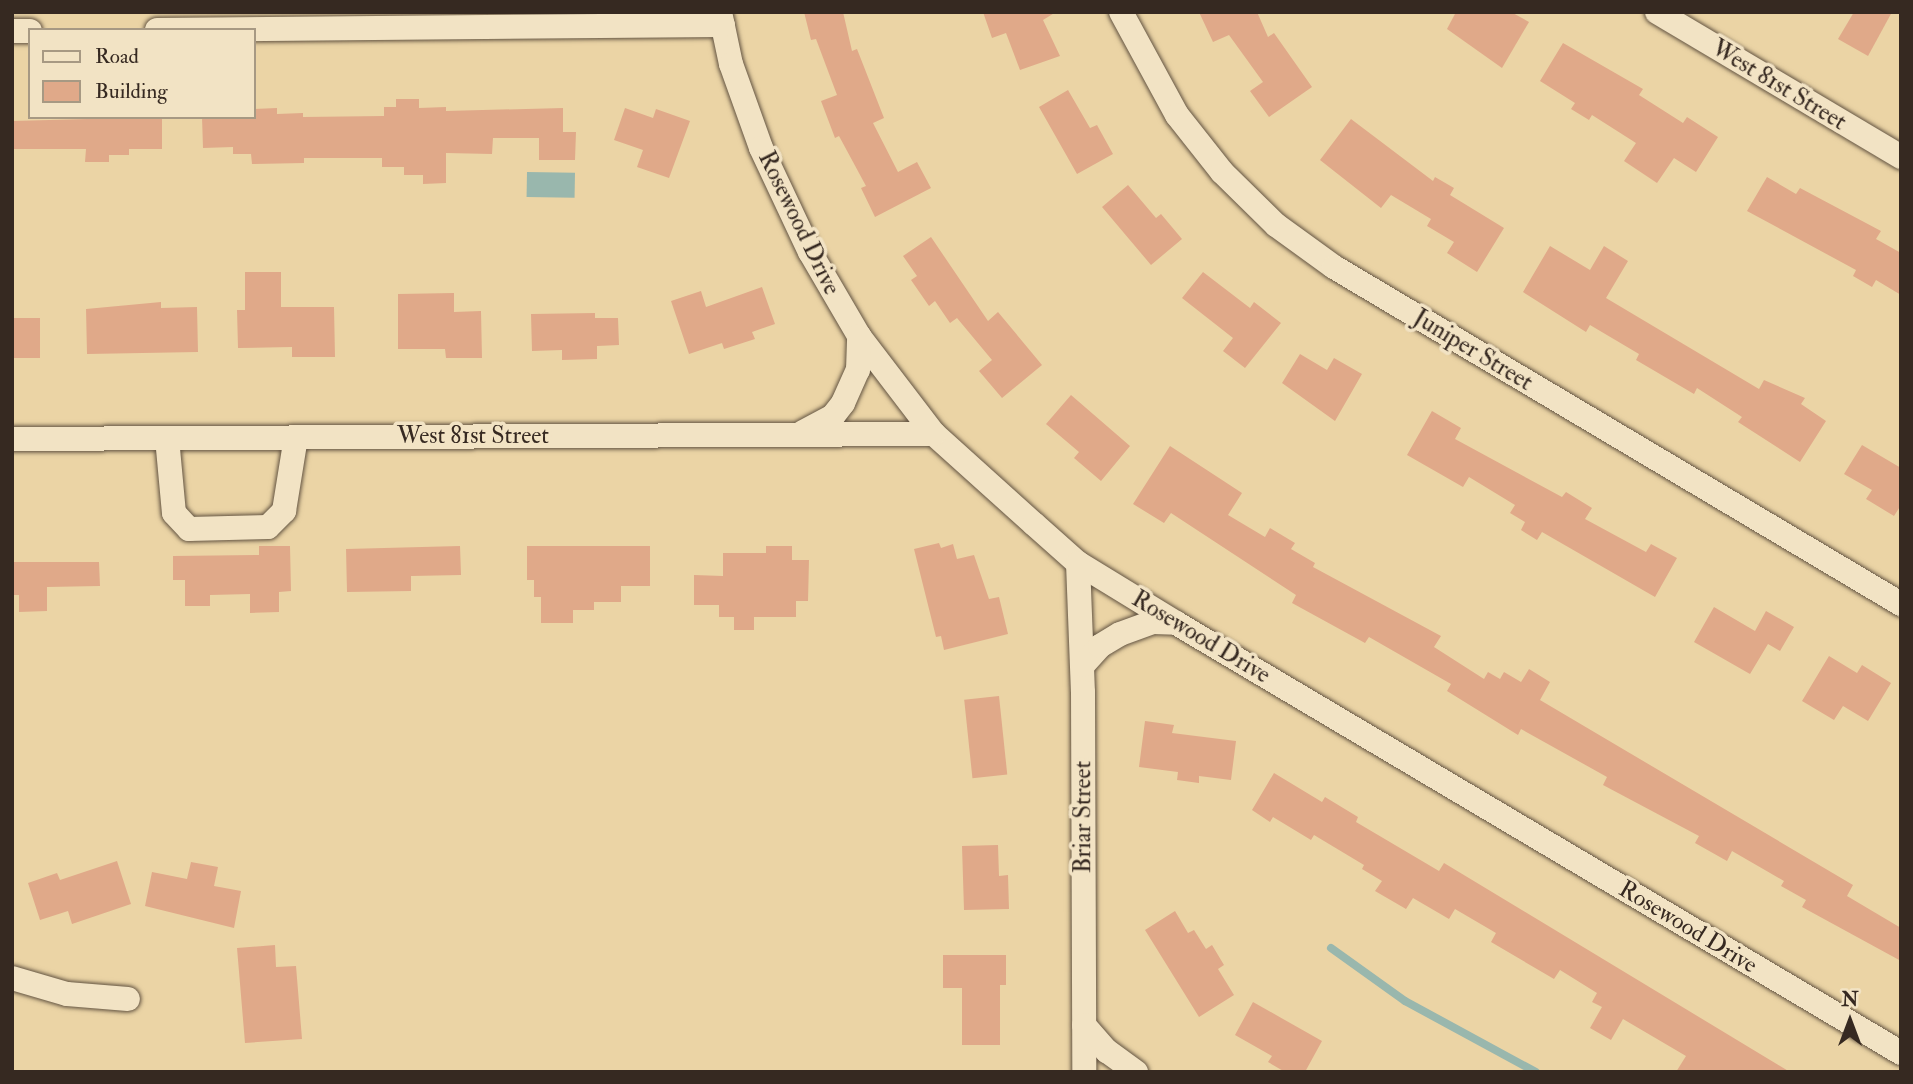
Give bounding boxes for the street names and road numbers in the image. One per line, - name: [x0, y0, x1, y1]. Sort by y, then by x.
- street label: West 81st Street: [1706, 33, 1852, 137]
- street label: Rosewood Drive: [752, 146, 846, 300]
- street label: Juniper Street: [1408, 303, 1538, 397]
- street label: West 81st Street: [397, 422, 549, 450]
- street label: Rosewood Drive: [1127, 584, 1275, 690]
- street label: Briar Street: [1069, 761, 1097, 873]
- street label: Rosewood Drive: [1614, 874, 1762, 980]

